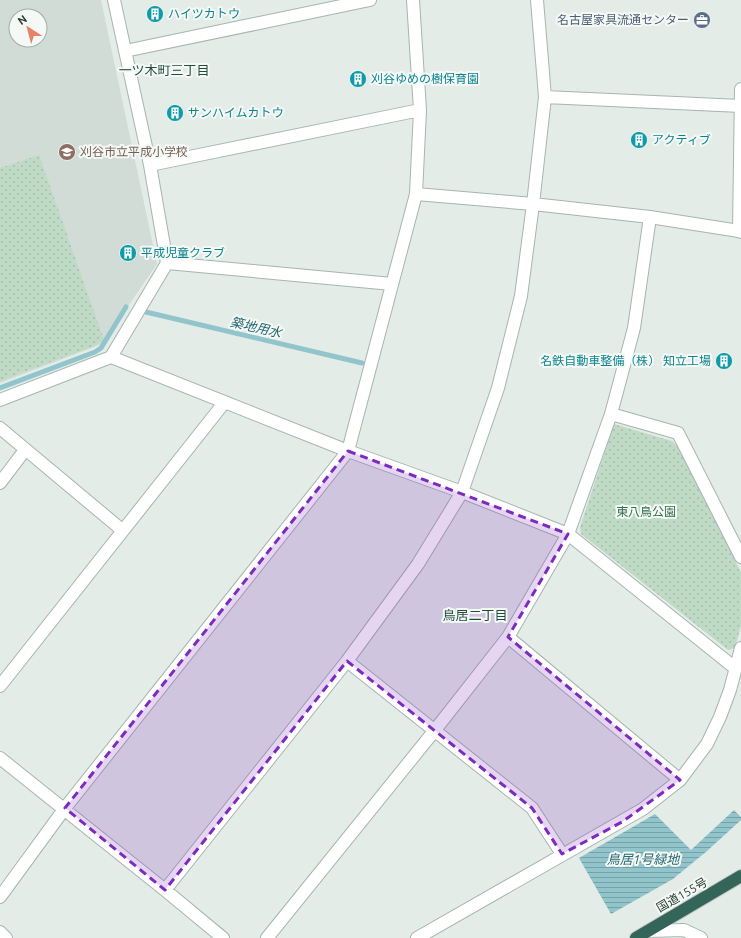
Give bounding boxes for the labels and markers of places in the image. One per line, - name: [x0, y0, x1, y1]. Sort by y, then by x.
- building icon: ハイツカトウ: [145, 4, 165, 24]
- place label: ハイツカトウ: [168, 7, 240, 20]
- office icon: 名古屋家具流通センター: [692, 10, 712, 30]
- place label: 名古屋家具流通センター: [557, 13, 689, 26]
- building icon: 刈谷ゆめの樹保育園: [348, 69, 368, 89]
- place label: 刈谷ゆめの樹保育園: [371, 72, 479, 85]
- building icon: サンハイムカトウ: [165, 103, 185, 123]
- place label: サンハイムカトウ: [188, 106, 284, 119]
- building icon: アクティブ: [629, 130, 649, 150]
- place label: アクティブ: [652, 133, 711, 146]
- school or university icon: 刈谷市立平成小学校: [57, 142, 77, 162]
- place label: 刈谷市立平成小学校: [80, 145, 188, 158]
- building icon: 平成児童クラブ: [118, 243, 138, 263]
- place label: 平成児童クラブ: [141, 246, 225, 259]
- building icon: 名鉄自動車整備（株） 知立工場: [714, 351, 734, 371]
- place label: 名鉄自動車整備（株） 知立工場: [540, 354, 711, 367]

